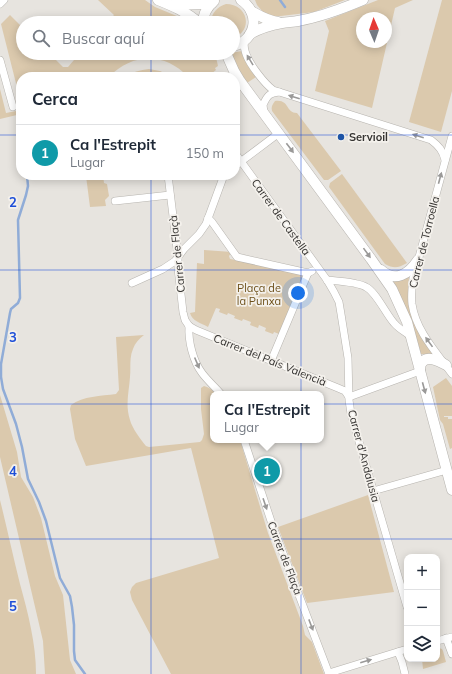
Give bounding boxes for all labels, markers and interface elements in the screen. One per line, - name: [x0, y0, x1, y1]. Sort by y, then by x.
- north arrow: [356, 12, 392, 48]
- search box: [16, 16, 240, 60]
- icon: search: [30, 27, 52, 49]
- text: Buscar aquí: [62, 29, 144, 48]
- one-way arrow: [246, 54, 253, 66]
- text: Cerca: [32, 88, 78, 109]
- one-way arrow: [288, 94, 300, 100]
- place label: Servioil: [349, 130, 388, 144]
- marker: Servioil: [336, 132, 346, 142]
- one-way arrow: [412, 133, 424, 139]
- text: Ca l'Estrepit: [70, 135, 156, 154]
- one-way arrow: [285, 143, 293, 153]
- text: 1: [41, 145, 49, 161]
- text: 150 m: [186, 145, 224, 161]
- text: Lugar: [70, 154, 105, 170]
- one-way arrow: [437, 172, 443, 184]
- street label: Carrer de Castella: [249, 176, 313, 258]
- text: 2: [9, 194, 17, 210]
- street label: Carrer de Torroella: [406, 195, 442, 289]
- street label: Carrer de Flaçà: [166, 215, 188, 293]
- one-way arrow: [363, 247, 371, 258]
- park label: Plaça de la Punxa: [237, 281, 281, 308]
- your location: [288, 283, 308, 303]
- text: 3: [9, 329, 17, 345]
- street label: Carrer del País Valencià: [211, 331, 329, 389]
- one-way arrow: [425, 337, 433, 348]
- one-way arrow: [195, 358, 201, 370]
- one-way arrow: [421, 382, 427, 394]
- popup: [210, 391, 324, 443]
- text: Ca l'Estrepit: [224, 400, 310, 419]
- street label: Carrer d'Andalusia: [345, 408, 383, 504]
- text: Lugar: [224, 419, 259, 435]
- pin: 1: [254, 456, 280, 486]
- text: 4: [9, 463, 17, 479]
- one-way arrow: [262, 498, 268, 510]
- street label: Carrer de Flaçà: [265, 519, 305, 597]
- map controls: [404, 554, 440, 662]
- button: +: [404, 554, 440, 590]
- button: −: [404, 590, 440, 626]
- text: 5: [9, 598, 17, 614]
- one-way arrow: [308, 620, 314, 632]
- button: layers: [404, 626, 440, 662]
- one-way arrow: [361, 658, 373, 664]

